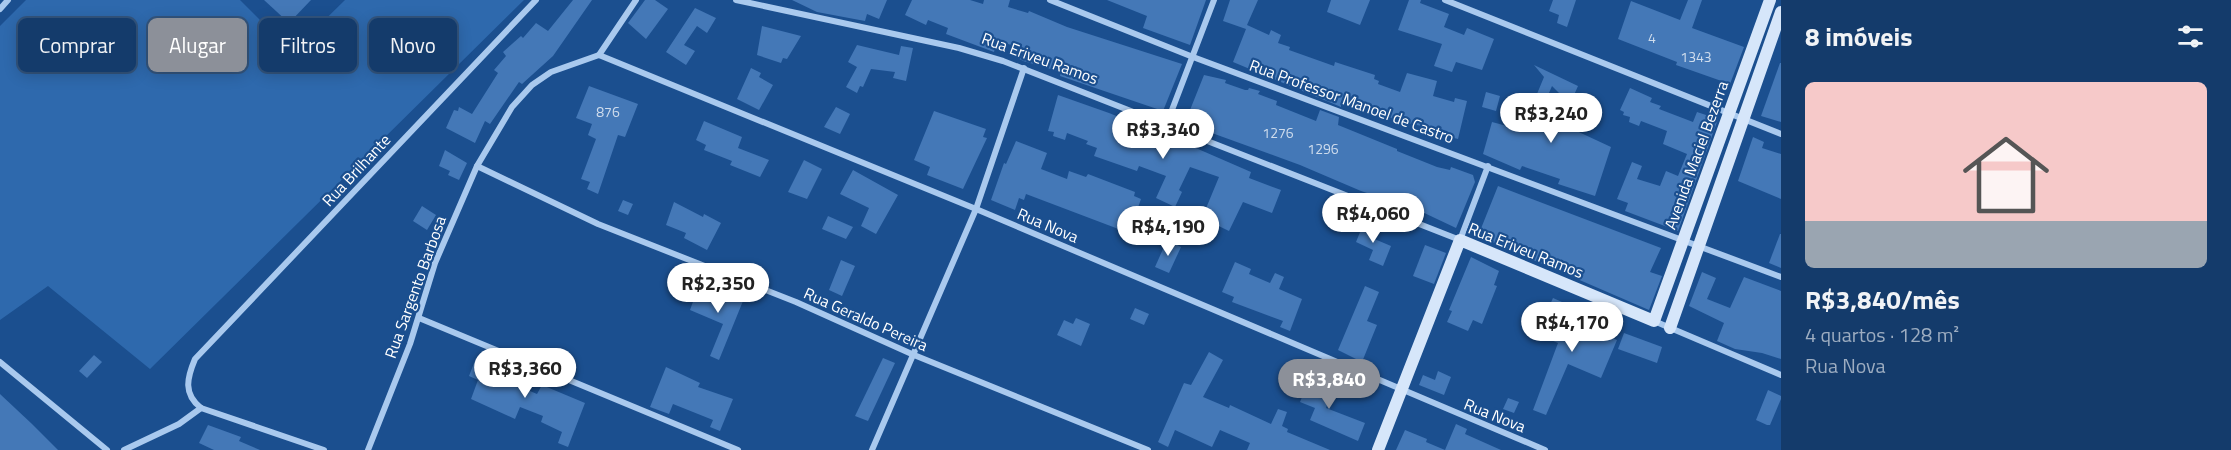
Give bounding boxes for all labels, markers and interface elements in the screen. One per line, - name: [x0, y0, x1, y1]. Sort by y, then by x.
- text: 8 imóveis: [1805, 17, 1912, 56]
- chip: Comprar: [18, 18, 136, 72]
- chip: Alugar: [148, 18, 247, 72]
- chip: Filtros: [259, 18, 357, 72]
- chip: Novo: [369, 18, 457, 72]
- icon: filters: [2174, 20, 2207, 53]
- street label: Rua Eriveu Ramos: [978, 26, 1102, 90]
- house number: 4: [1648, 27, 1656, 48]
- house number: 1343: [1680, 46, 1712, 67]
- street label: Rua Professor Manoel de Castro: [1246, 53, 1458, 149]
- street label: Avenida Maciel Bezerra: [1658, 77, 1734, 233]
- pin: R$3,240: [1496, 93, 1606, 144]
- text: R$3,240: [1514, 97, 1588, 128]
- house number: 876: [596, 101, 620, 122]
- pin: R$3,340: [1108, 109, 1218, 160]
- text: R$3,340: [1126, 113, 1200, 144]
- icon: home: [1952, 121, 2060, 229]
- house number: 1276: [1262, 122, 1294, 143]
- street label: Rua Brilhante: [316, 128, 396, 212]
- house number: 1296: [1307, 138, 1339, 159]
- pin: R$4,060: [1318, 193, 1428, 244]
- text: R$4,060: [1336, 197, 1410, 228]
- street label: Rua Nova: [1014, 201, 1082, 249]
- pin: R$4,190: [1113, 206, 1223, 257]
- text: R$4,190: [1131, 210, 1205, 241]
- street label: Rua Sargento Barbosa: [378, 212, 452, 362]
- street label: Rua Eriveu Ramos: [1465, 216, 1587, 284]
- pin: R$2,350: [663, 263, 773, 314]
- text: R$2,350: [681, 267, 755, 298]
- text: R$3,840/mês: [1805, 280, 1960, 319]
- street label: Rua Geraldo Pereira: [800, 281, 932, 357]
- pin: R$4,170: [1517, 302, 1627, 353]
- text: R$4,170: [1535, 306, 1609, 337]
- text: 4 quartos · 128 m²: [1805, 319, 1959, 350]
- pin: R$3,360: [470, 348, 580, 399]
- text: Rua Nova: [1805, 350, 1886, 381]
- text: R$3,360: [488, 352, 562, 383]
- pin: R$3,840: [1274, 359, 1384, 410]
- text: R$3,840: [1292, 363, 1366, 394]
- street label: Rua Nova: [1461, 392, 1529, 438]

